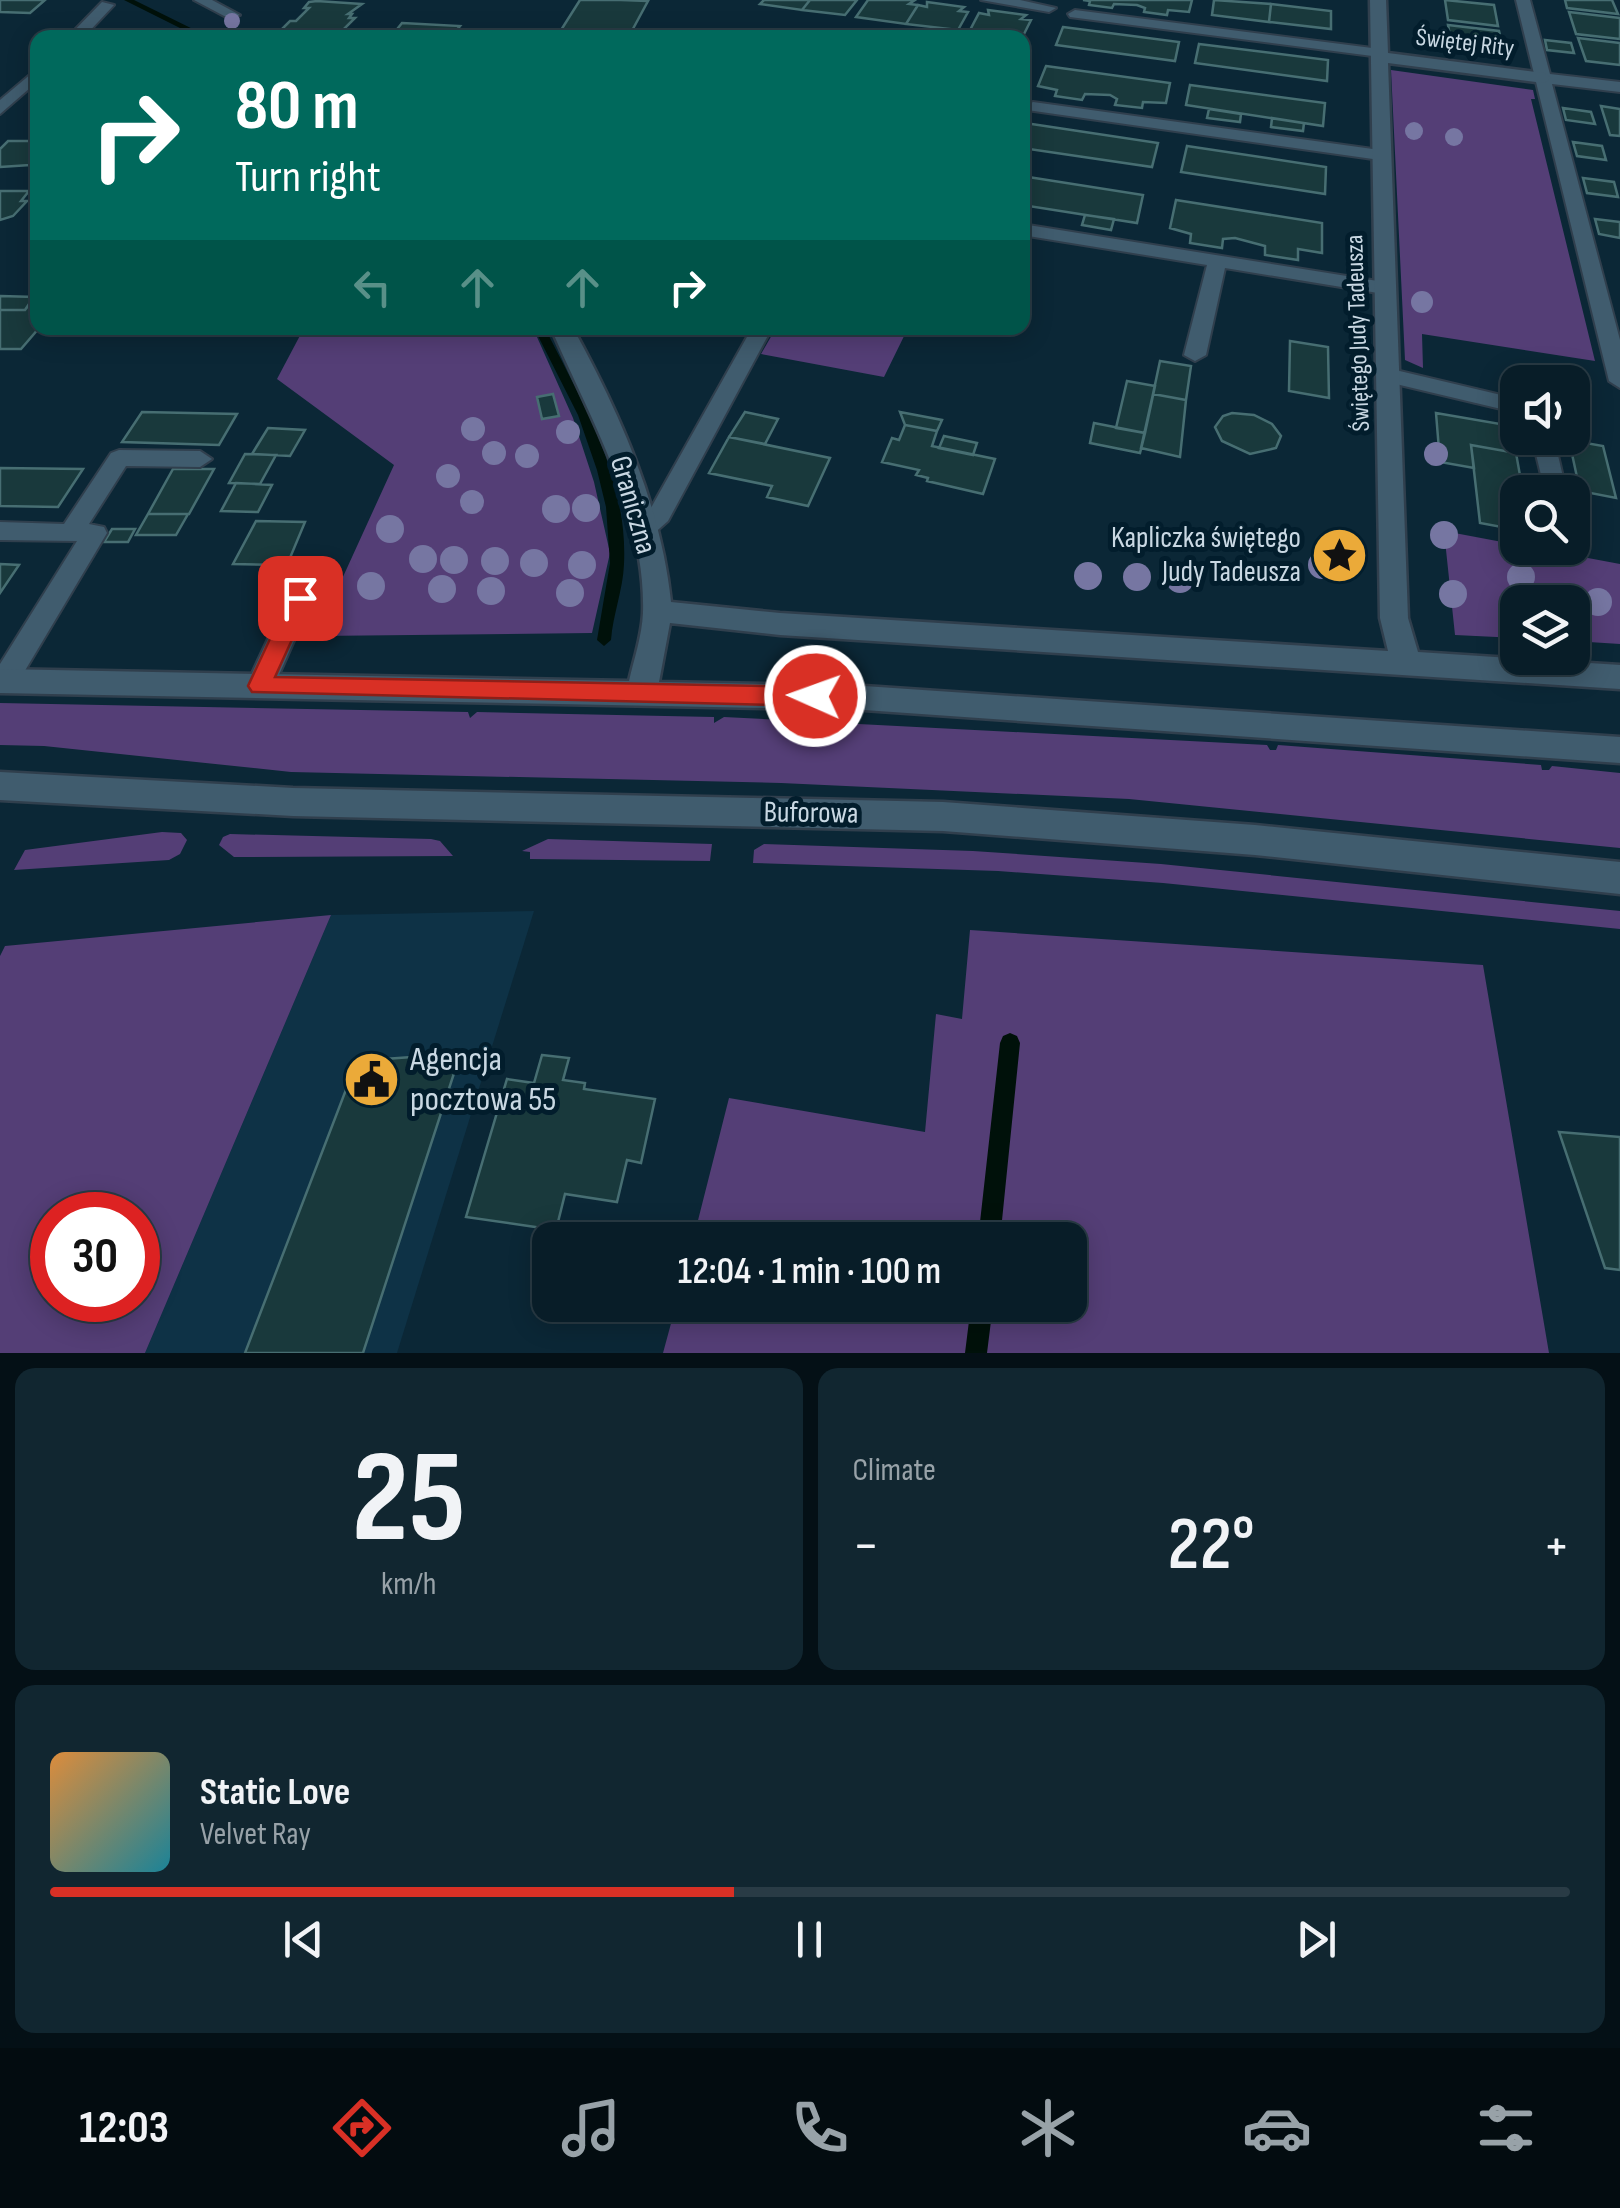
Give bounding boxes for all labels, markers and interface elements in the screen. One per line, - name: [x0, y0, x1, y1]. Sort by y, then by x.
- street label: Świętej Rity: [1414, 22, 1516, 64]
- text: 80 m: [235, 65, 359, 149]
- icon: right: [70, 70, 200, 200]
- text: Turn right: [235, 150, 381, 205]
- street label: Świętego Judy Tadeusza: [1339, 234, 1377, 432]
- icon: left: [345, 260, 400, 315]
- icon: ahead: [450, 260, 505, 315]
- icon: ahead: [555, 260, 610, 315]
- icon: right: [660, 260, 715, 315]
- map controls: [1500, 365, 1590, 675]
- button: sound: [1500, 365, 1590, 455]
- street label: Graniczna: [602, 452, 664, 558]
- button: search: [1500, 475, 1590, 565]
- place label: Kapliczka świętego Judy Tadeusza: [1111, 520, 1301, 590]
- place icon: Kapliczka świętego Judy Tadeusza: [1310, 525, 1370, 585]
- pin: [258, 556, 343, 641]
- icon: arrive: [273, 571, 328, 626]
- button: layers: [1500, 585, 1590, 675]
- position arrow: [763, 644, 867, 748]
- street label: Buforowa: [763, 794, 859, 832]
- place label: Agencja pocztowa 55: [409, 1038, 556, 1121]
- public building icon: Agencja pocztowa 55: [341, 1049, 401, 1109]
- speed limit sign: 30: [30, 1192, 160, 1322]
- text: 12:04 · 1 min · 100 m: [678, 1249, 941, 1294]
- text: 25: [352, 1422, 466, 1578]
- text: Climate: [853, 1451, 936, 1490]
- text: 22°: [1168, 1500, 1255, 1591]
- text: −: [853, 1513, 879, 1580]
- text: +: [1543, 1513, 1570, 1580]
- text: km/h: [381, 1565, 436, 1604]
- text: Static Love: [200, 1770, 350, 1815]
- text: Velvet Ray: [200, 1815, 311, 1854]
- icon: previous: [276, 1912, 331, 1967]
- icon: pause: [782, 1912, 837, 1967]
- icon: next: [1289, 1912, 1344, 1967]
- icon: directions: [327, 2093, 397, 2163]
- icon: music: [556, 2093, 626, 2163]
- icon: phone: [785, 2093, 855, 2163]
- icon: climate: [1013, 2093, 1083, 2163]
- icon: car: [1242, 2093, 1312, 2163]
- icon: filters: [1471, 2093, 1541, 2163]
- text: 12:03: [79, 2101, 169, 2156]

